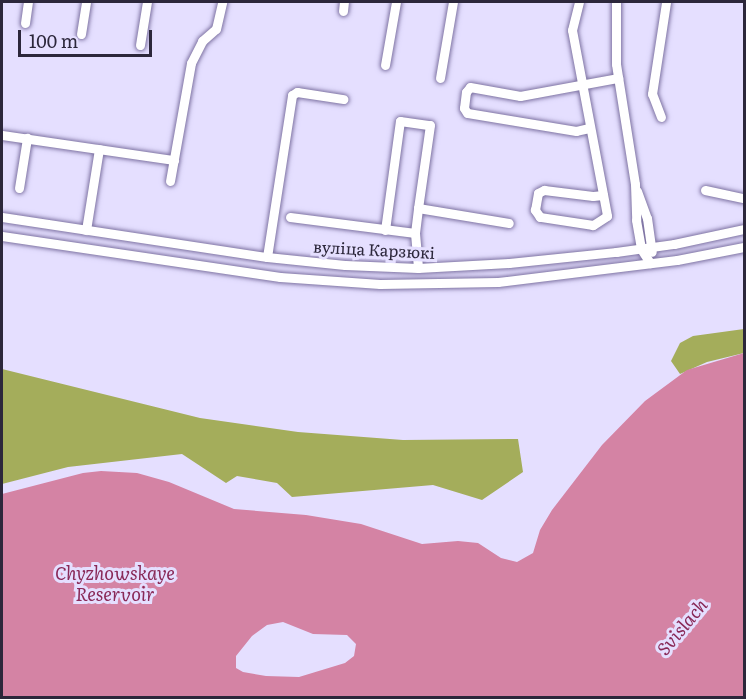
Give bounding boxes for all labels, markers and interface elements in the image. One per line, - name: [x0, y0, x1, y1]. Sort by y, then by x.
- scale bar: [21, 18, 154, 56]
- text: 100 m: [29, 27, 78, 54]
- street label: вуліца Карзюкі: [313, 236, 435, 262]
- water label: Chyzhowskaye Reservoir: [55, 563, 175, 606]
- water label: Svislach: [652, 595, 712, 659]

